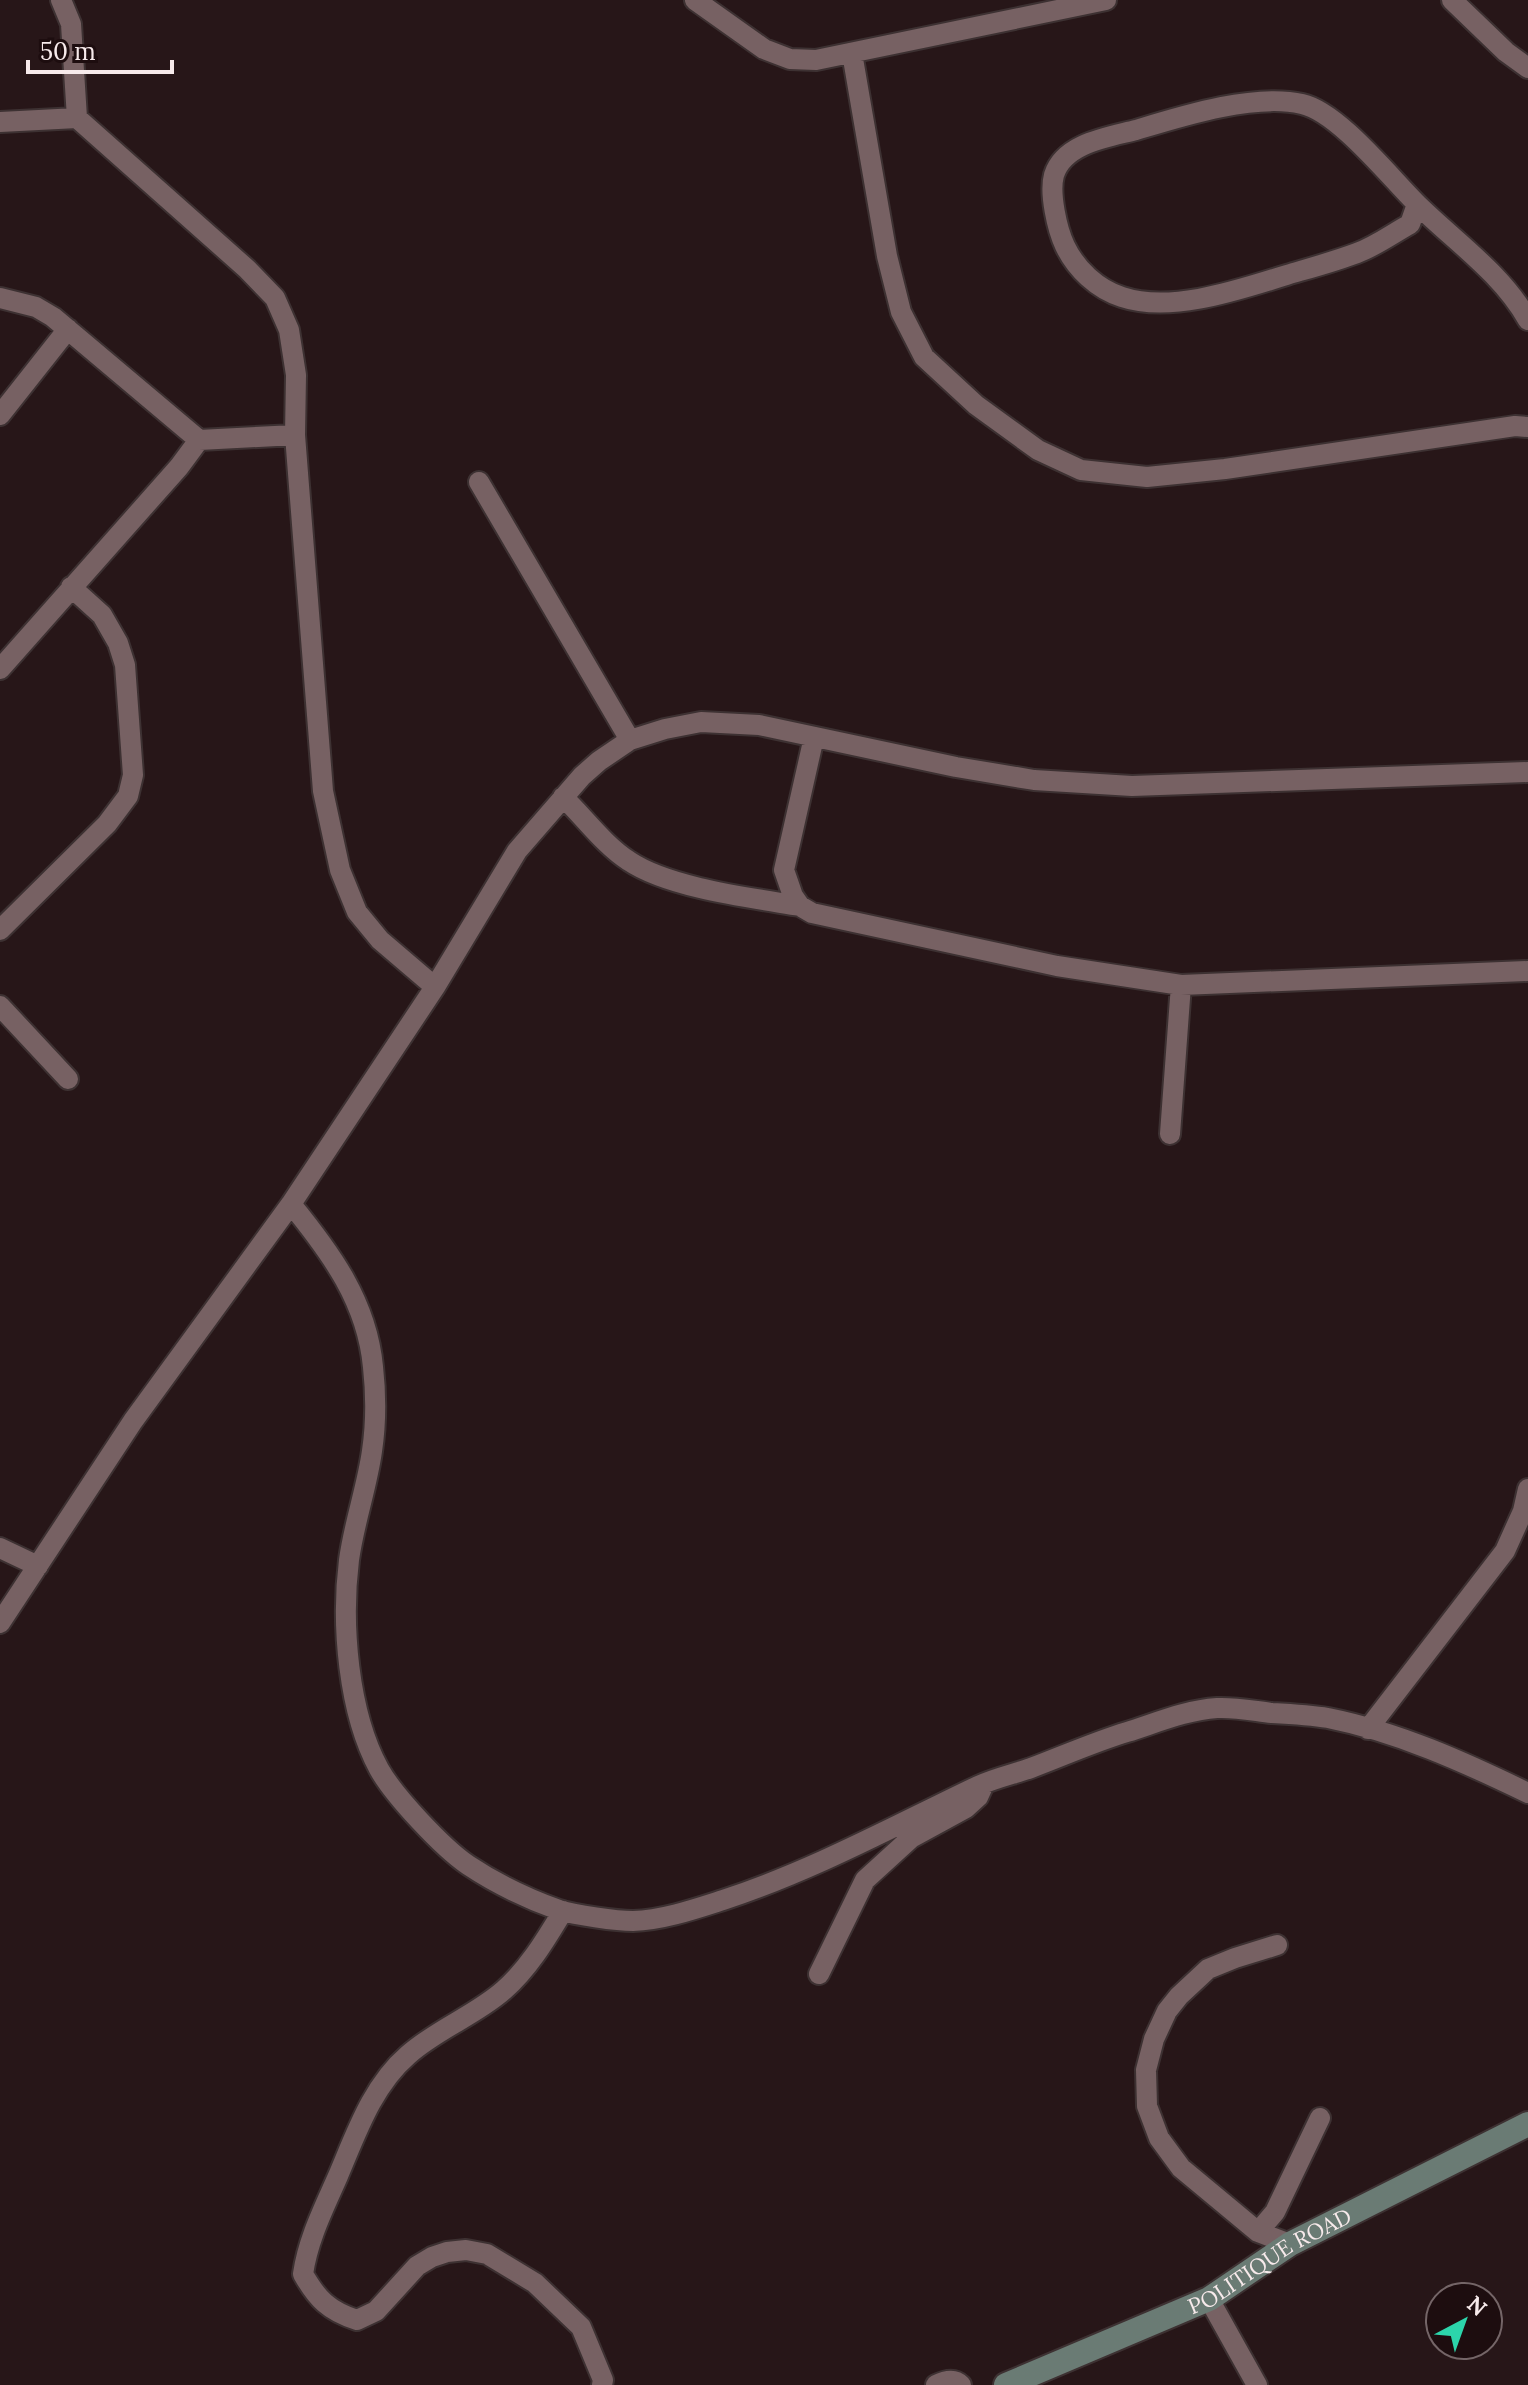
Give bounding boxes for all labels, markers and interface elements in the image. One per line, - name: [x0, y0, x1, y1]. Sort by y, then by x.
- scale bar: [28, 24, 172, 74]
- text: 50 m: [40, 36, 96, 67]
- street label: POLITIQUE ROAD: [1183, 2201, 1356, 2320]
- north arrow: [1424, 2281, 1504, 2361]
- text: N: [1462, 2290, 1493, 2322]

